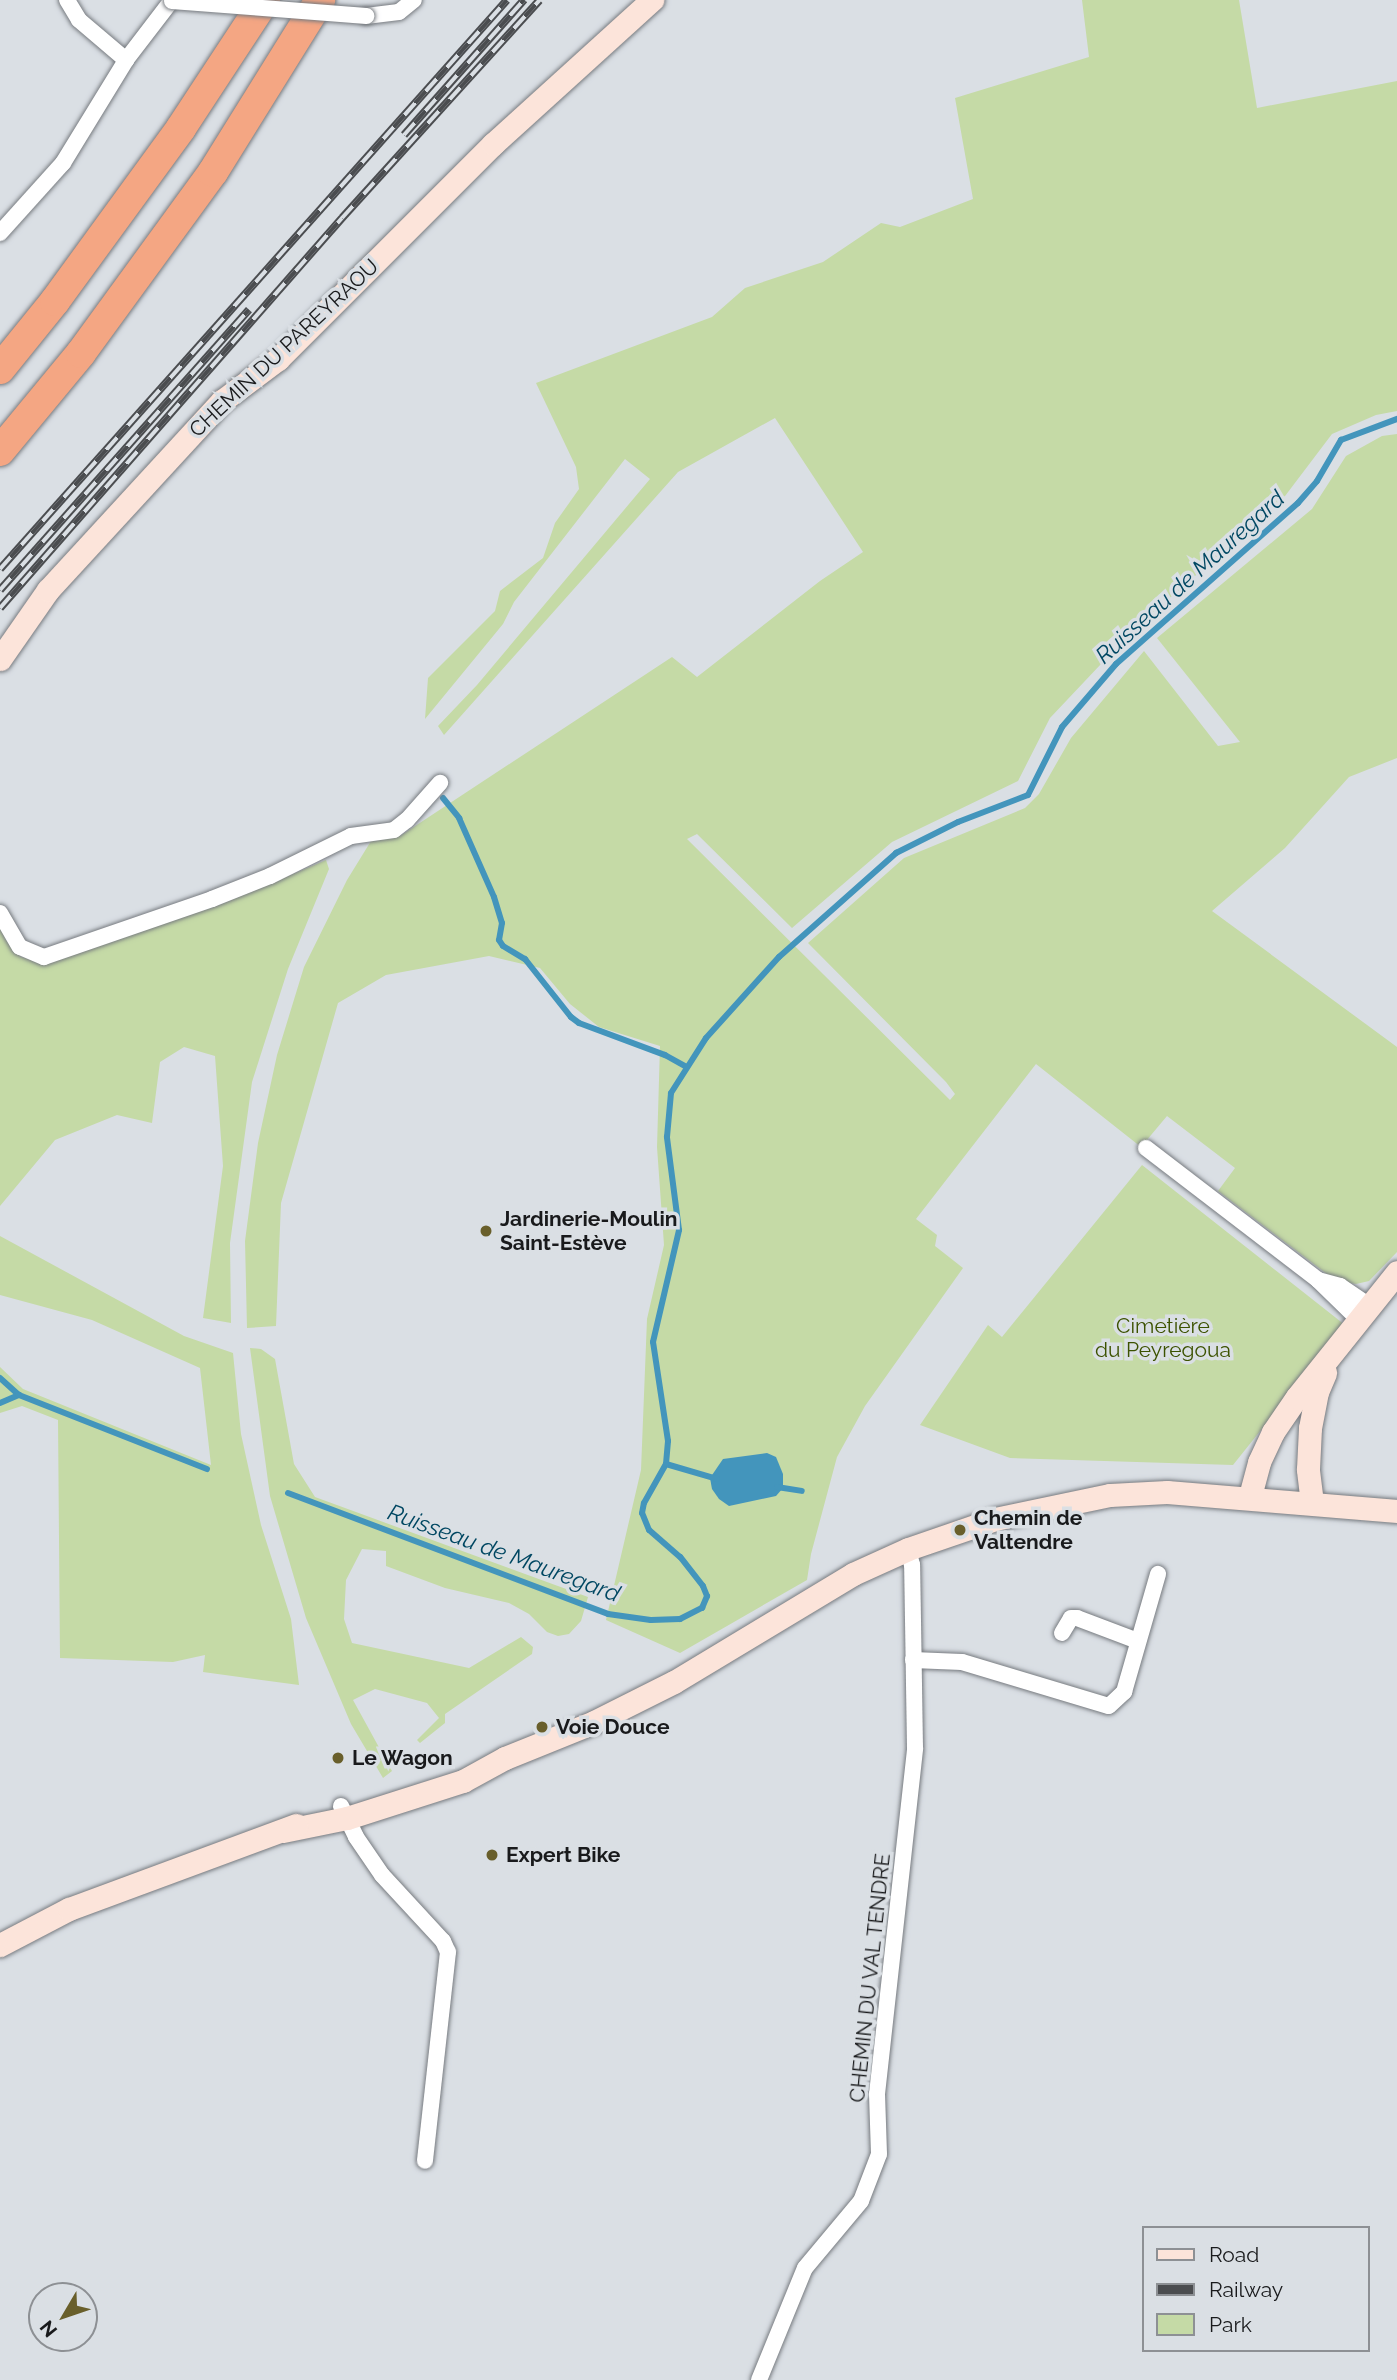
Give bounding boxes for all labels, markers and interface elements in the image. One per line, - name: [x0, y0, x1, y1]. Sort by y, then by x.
- street label: CHEMIN DU PAREYRAOU: [184, 254, 384, 442]
- water label: Ruisseau de Mauregard: [1090, 485, 1290, 669]
- place label: Jardinerie-Moulin Saint-Estève: [500, 1206, 678, 1256]
- marker: Jardinerie-Moulin Saint-Estève: [478, 1223, 494, 1239]
- park label: Cimetière du Peyregoua: [1095, 1313, 1231, 1363]
- water label: Ruisseau de Mauregard: [384, 1498, 624, 1608]
- place label: Chemin de Valtendre: [974, 1505, 1082, 1555]
- marker: Chemin de Valtendre: [952, 1522, 968, 1538]
- place label: Voie Douce: [556, 1714, 670, 1740]
- marker: Voie Douce: [534, 1719, 550, 1735]
- place label: Le Wagon: [352, 1745, 453, 1771]
- marker: Le Wagon: [330, 1750, 346, 1766]
- place label: Expert Bike: [506, 1842, 620, 1868]
- marker: Expert Bike: [484, 1847, 500, 1863]
- street label: CHEMIN DU VAL TENDRE: [844, 1851, 896, 2105]
- legend: [1142, 2226, 1369, 2352]
- text: Road: [1209, 2242, 1259, 2267]
- text: Railway: [1209, 2277, 1283, 2302]
- north arrow: [28, 2282, 98, 2352]
- text: Park: [1209, 2312, 1252, 2337]
- text: N: [35, 2316, 61, 2342]

